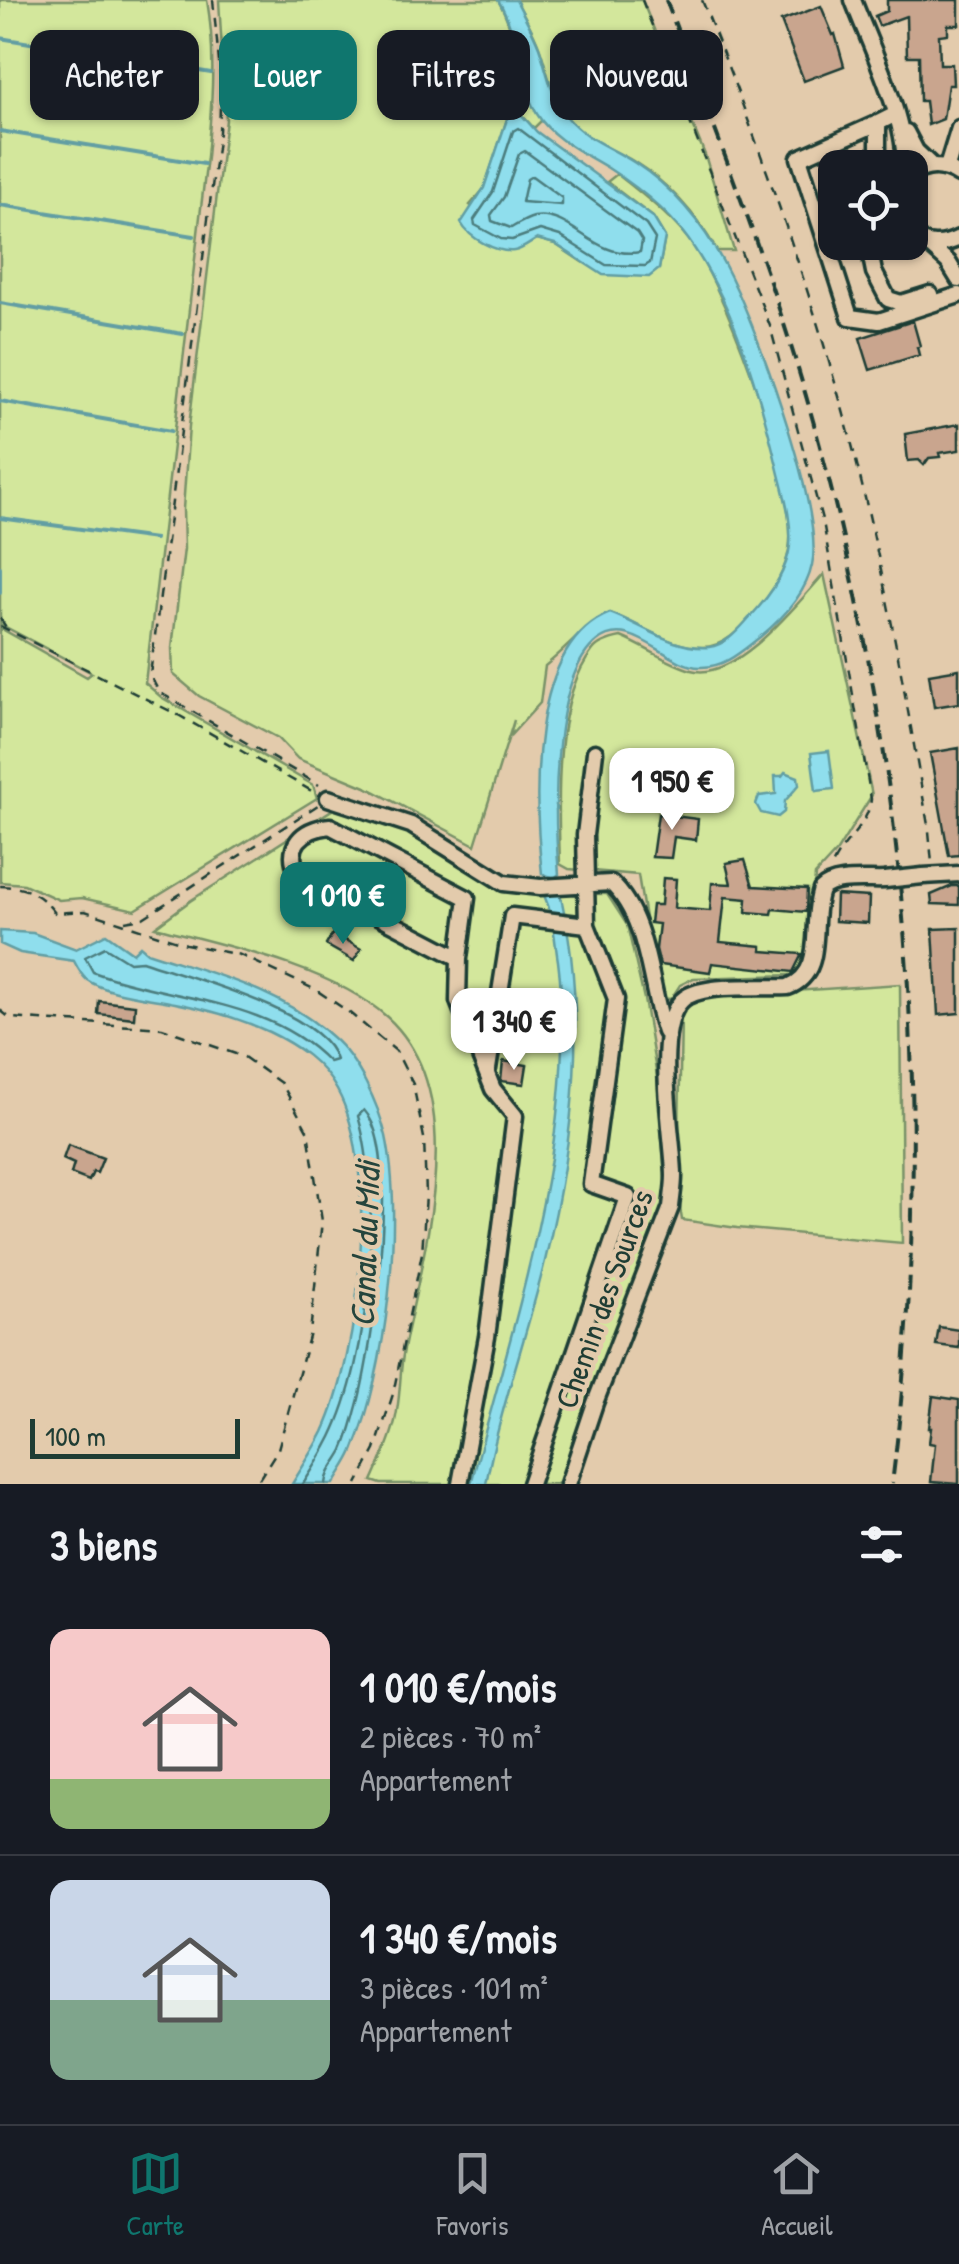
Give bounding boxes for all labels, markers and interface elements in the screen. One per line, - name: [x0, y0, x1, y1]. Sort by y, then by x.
- chip: Acheter: [30, 30, 199, 120]
- chip: Louer: [219, 30, 357, 120]
- chip: Filtres: [377, 30, 530, 120]
- chip: Nouveau: [550, 30, 723, 120]
- map controls: [818, 150, 928, 260]
- button: locate: [818, 150, 928, 260]
- pin: 1 950 €: [580, 748, 764, 833]
- text: 1 950 €: [631, 759, 713, 802]
- pin: 1 010 €: [251, 862, 435, 947]
- text: 1 010 €: [302, 873, 384, 916]
- pin: 1 340 €: [422, 988, 606, 1073]
- text: 1 340 €: [473, 999, 555, 1042]
- water label: Canal du Midi: [338, 1157, 391, 1328]
- street label: Chemin des Sources: [544, 1184, 663, 1414]
- scale bar: [30, 1414, 240, 1458]
- text: 100 m: [45, 1417, 106, 1455]
- text: 3 biens: [50, 1516, 157, 1573]
- icon: filters: [854, 1517, 909, 1572]
- text: 1 010 €/mois: [360, 1658, 556, 1715]
- icon: home: [130, 1669, 250, 1789]
- text: 2 pièces · 70 m²: [360, 1715, 541, 1758]
- text: Appartement: [360, 1758, 512, 1801]
- text: 1 340 €/mois: [360, 1909, 557, 1966]
- icon: home: [130, 1920, 250, 2040]
- text: 3 pièces · 101 m²: [360, 1966, 548, 2009]
- text: Appartement: [360, 2009, 512, 2052]
- tab: Carte: [126, 2146, 184, 2244]
- tab: Favoris: [437, 2146, 509, 2244]
- tab: Accueil: [761, 2146, 833, 2244]

